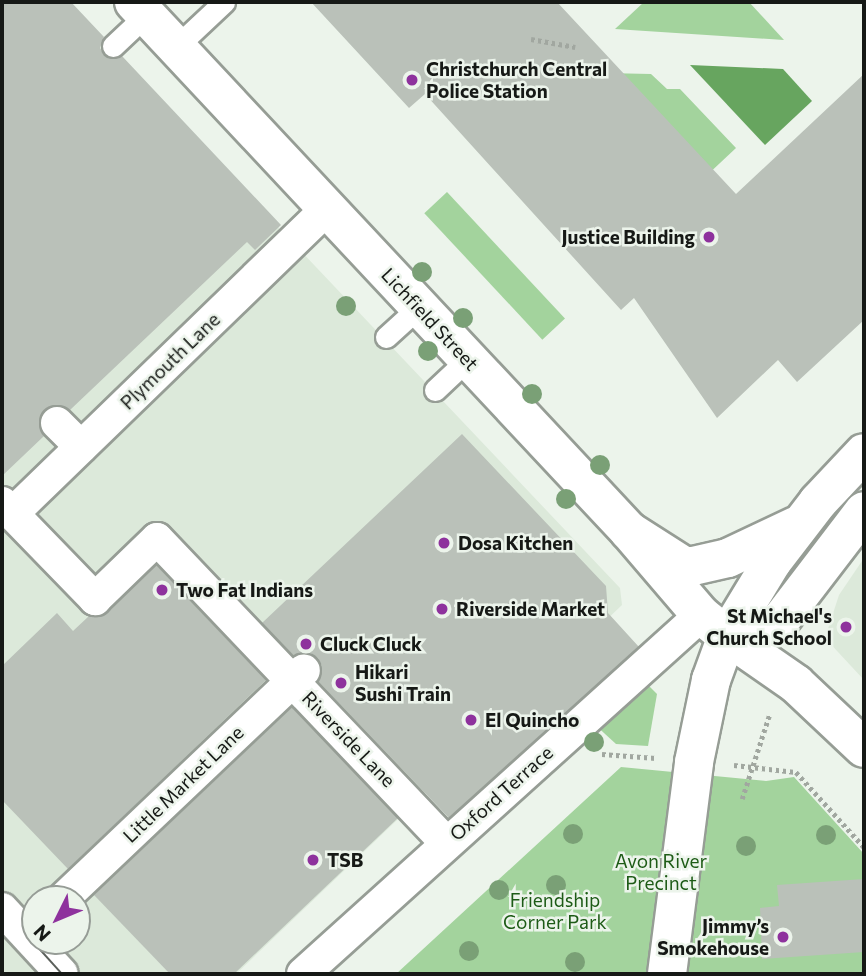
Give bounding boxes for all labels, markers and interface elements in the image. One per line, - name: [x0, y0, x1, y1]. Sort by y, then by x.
- place label: Christchurch Central Police Station: [426, 58, 607, 102]
- marker: Christchurch Central Police Station: [404, 72, 420, 88]
- place label: Justice Building: [561, 226, 695, 248]
- marker: Justice Building: [701, 229, 717, 245]
- street label: Lichfield Street: [377, 263, 483, 375]
- street label: Plymouth Lane: [116, 308, 224, 414]
- place label: Dosa Kitchen: [458, 532, 573, 554]
- marker: Dosa Kitchen: [436, 535, 452, 551]
- place label: Two Fat Indians: [176, 579, 313, 601]
- marker: Two Fat Indians: [154, 582, 170, 598]
- place label: Riverside Market: [456, 598, 605, 620]
- marker: Riverside Market: [434, 601, 450, 617]
- place label: St Michael's Church School: [706, 605, 832, 649]
- marker: St Michael's Church School: [838, 619, 854, 635]
- place label: Cluck Cluck: [320, 633, 422, 655]
- marker: Cluck Cluck: [298, 636, 314, 652]
- place label: Hikari Sushi Train: [355, 661, 451, 705]
- marker: Hikari Sushi Train: [333, 675, 349, 691]
- street label: Riverside Lane: [298, 686, 400, 792]
- place label: El Quincho: [485, 709, 579, 731]
- marker: El Quincho: [463, 712, 479, 728]
- street label: Little Market Lane: [118, 721, 248, 847]
- street label: Oxford Terrace: [445, 741, 557, 845]
- place label: TSB: [327, 849, 363, 871]
- park label: Avon River Precinct: [615, 850, 707, 894]
- marker: TSB: [305, 852, 321, 868]
- north arrow: [21, 885, 91, 955]
- park label: Friendship Corner Park: [503, 889, 607, 933]
- place label: Jimmy’s Smokehouse: [657, 915, 769, 959]
- text: N: [28, 920, 55, 946]
- marker: Jimmy’s Smokehouse: [775, 929, 791, 945]

